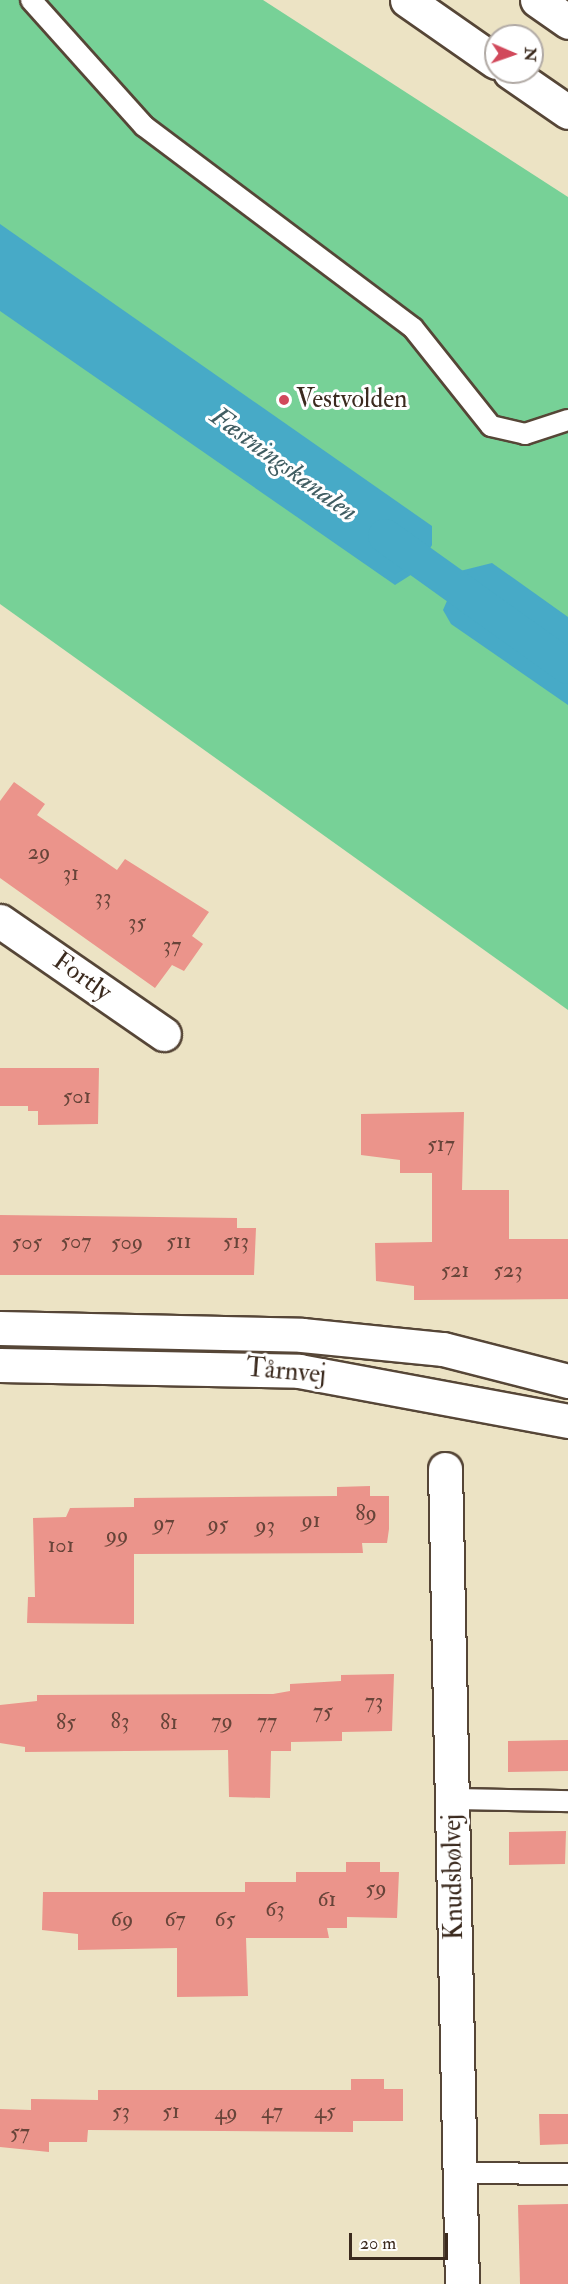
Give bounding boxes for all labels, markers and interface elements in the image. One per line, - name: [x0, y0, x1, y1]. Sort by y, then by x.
- north arrow: [484, 24, 544, 84]
- text: N: [520, 47, 540, 62]
- place label: Vestvolden: [296, 384, 407, 416]
- marker: Vestvolden: [277, 393, 291, 407]
- water label: Fæstningskanalen: [204, 400, 364, 528]
- house number: 29: [28, 840, 50, 866]
- house number: 31: [63, 861, 79, 887]
- house number: 33: [95, 885, 111, 911]
- house number: 35: [128, 910, 146, 936]
- house number: 37: [163, 933, 181, 959]
- street label: Fortly: [47, 946, 117, 1008]
- house number: 501: [63, 1084, 91, 1110]
- house number: 517: [427, 1132, 455, 1158]
- house number: 507: [61, 1229, 91, 1255]
- house number: 511: [166, 1229, 192, 1255]
- house number: 513: [223, 1229, 249, 1255]
- house number: 505: [12, 1230, 42, 1256]
- house number: 509: [111, 1230, 143, 1256]
- house number: 521: [441, 1258, 469, 1284]
- house number: 523: [493, 1258, 523, 1284]
- street label: Tårnvej: [245, 1353, 327, 1391]
- house number: 89: [355, 1501, 377, 1527]
- house number: 91: [301, 1508, 321, 1534]
- house number: 97: [153, 1511, 175, 1537]
- house number: 95: [208, 1512, 228, 1538]
- house number: 93: [255, 1513, 275, 1539]
- house number: 99: [106, 1523, 128, 1549]
- house number: 101: [48, 1533, 74, 1559]
- house number: 73: [365, 1689, 383, 1715]
- house number: 75: [313, 1699, 333, 1725]
- house number: 83: [111, 1709, 129, 1735]
- house number: 79: [211, 1709, 233, 1735]
- house number: 77: [257, 1709, 277, 1735]
- house number: 85: [56, 1710, 76, 1736]
- house number: 81: [160, 1710, 178, 1736]
- street label: Knudsbølvej: [437, 1814, 471, 1940]
- house number: 59: [366, 1876, 386, 1902]
- house number: 61: [318, 1887, 336, 1913]
- house number: 63: [265, 1897, 285, 1923]
- house number: 69: [111, 1907, 133, 1933]
- house number: 67: [164, 1907, 186, 1933]
- house number: 65: [215, 1907, 235, 1933]
- house number: 53: [112, 2099, 130, 2125]
- house number: 51: [162, 2099, 180, 2125]
- house number: 47: [261, 2099, 283, 2125]
- house number: 45: [314, 2099, 336, 2125]
- house number: 49: [214, 2100, 238, 2126]
- house number: 57: [10, 2120, 30, 2146]
- scale bar: [352, 2221, 451, 2259]
- text: 20 m: [360, 2232, 396, 2255]

